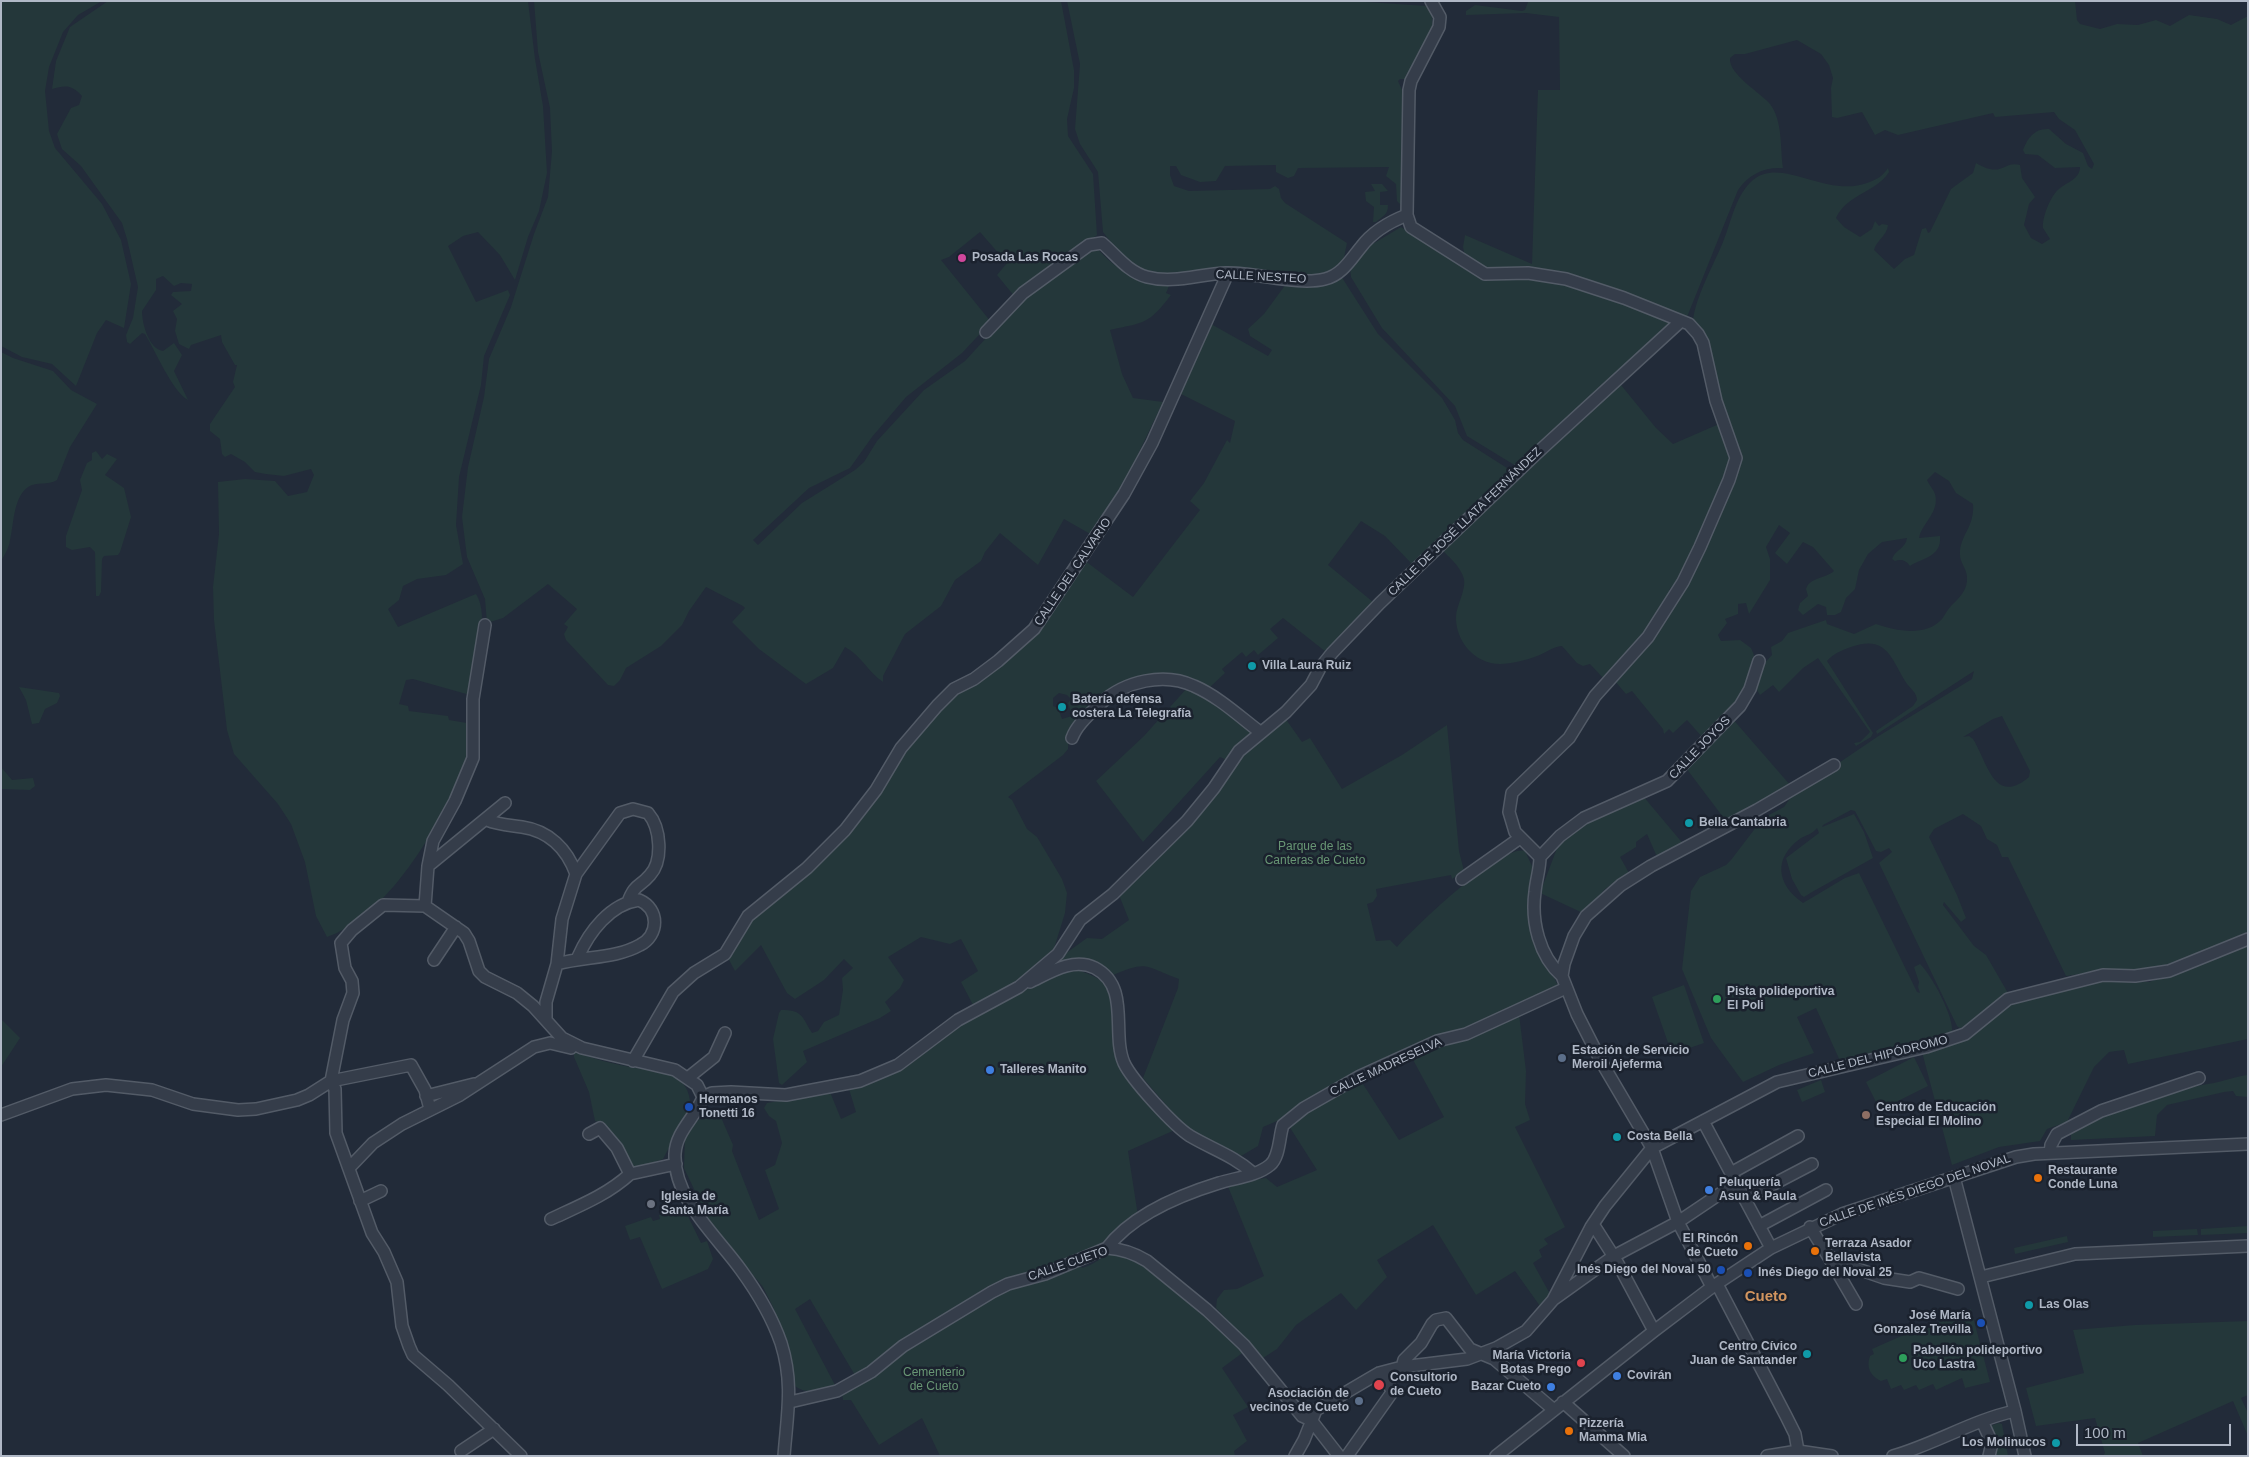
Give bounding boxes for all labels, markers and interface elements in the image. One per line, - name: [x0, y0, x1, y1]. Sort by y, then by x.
- place label: Posada Las Rocas: [972, 251, 1078, 265]
- marker: Posada Las Rocas: [956, 252, 968, 264]
- street label: CALLE NESTEO: [1215, 267, 1307, 287]
- street label: CALLE DE JOSÉ LLATA FERNÁNDEZ: [1385, 445, 1545, 599]
- street label: CALLE DEL CALVARIO: [1032, 515, 1114, 629]
- place label: Villa Laura Ruiz: [1262, 659, 1351, 673]
- marker: Villa Laura Ruiz: [1246, 660, 1258, 672]
- place label: Batería defensa costera La Telegrafía: [1072, 693, 1191, 721]
- marker: Batería defensa costera La Telegrafía: [1056, 701, 1068, 713]
- street label: CALLE JOYOS: [1666, 713, 1734, 783]
- place label: Bella Cantabria: [1699, 816, 1786, 830]
- marker: Bella Cantabria: [1683, 817, 1695, 829]
- park label: Parque de las Canteras de Cueto: [1265, 840, 1365, 868]
- place label: Pista polideportiva El Poli: [1727, 985, 1834, 1013]
- marker: Pista polideportiva El Poli: [1711, 993, 1723, 1005]
- street label: CALLE DEL HIPÓDROMO: [1807, 1033, 1949, 1081]
- street label: CALLE MADRESELVA: [1328, 1035, 1444, 1099]
- place label: Estación de Servicio Meroil Ajeferma: [1572, 1044, 1689, 1072]
- marker: Estación de Servicio Meroil Ajeferma: [1556, 1052, 1568, 1064]
- place label: Talleres Manito: [1000, 1063, 1086, 1077]
- marker: Talleres Manito: [984, 1064, 996, 1076]
- place label: Hermanos Tonetti 16: [699, 1093, 758, 1121]
- marker: Hermanos Tonetti 16: [683, 1101, 695, 1113]
- place label: Centro de Educación Especial El Molino: [1876, 1101, 1996, 1129]
- marker: Centro de Educación Especial El Molino: [1860, 1109, 1872, 1121]
- place label: Costa Bella: [1627, 1130, 1692, 1144]
- marker: Costa Bella: [1611, 1131, 1623, 1143]
- street label: CALLE DE INÉS DIEGO DEL NOVAL: [1818, 1151, 2012, 1231]
- place label: Restaurante Conde Luna: [2048, 1164, 2117, 1192]
- marker: Restaurante Conde Luna: [2032, 1172, 2044, 1184]
- place label: Peluquería Asun & Paula: [1719, 1176, 1796, 1204]
- marker: Peluquería Asun & Paula: [1703, 1184, 1715, 1196]
- place label: Iglesia de Santa María: [661, 1190, 728, 1218]
- marker: Iglesia de Santa María: [645, 1198, 657, 1210]
- place label: El Rincón de Cueto: [1683, 1232, 1738, 1260]
- place label: Terraza Asador Bellavista: [1825, 1237, 1911, 1265]
- marker: El Rincón de Cueto: [1742, 1240, 1754, 1252]
- street label: CALLE CUETO: [1026, 1244, 1110, 1284]
- marker: Terraza Asador Bellavista: [1809, 1245, 1821, 1257]
- place label: Inés Diego del Noval 50: [1577, 1263, 1711, 1277]
- marker: Inés Diego del Noval 50: [1715, 1264, 1727, 1276]
- place label: Inés Diego del Noval 25: [1758, 1266, 1892, 1280]
- marker: Inés Diego del Noval 25: [1742, 1267, 1754, 1279]
- district label: Cueto: [1745, 1288, 1787, 1306]
- place label: Las Olas: [2039, 1298, 2089, 1312]
- marker: Las Olas: [2023, 1299, 2035, 1311]
- place label: José María Gonzalez Trevilla: [1874, 1309, 1971, 1337]
- marker: José María Gonzalez Trevilla: [1975, 1317, 1987, 1329]
- place label: Centro Cívico Juan de Santander: [1690, 1340, 1797, 1368]
- place label: Pabellón polideportivo Uco Lastra: [1913, 1344, 2042, 1372]
- marker: Centro Cívico Juan de Santander: [1801, 1348, 1813, 1360]
- place label: María Victoria Botas Prego: [1493, 1349, 1571, 1377]
- marker: Pabellón polideportivo Uco Lastra: [1897, 1352, 1909, 1364]
- marker: María Victoria Botas Prego: [1575, 1357, 1587, 1369]
- park label: Cementerio de Cueto: [903, 1366, 965, 1394]
- place label: Covirán: [1627, 1369, 1672, 1383]
- marker: Covirán: [1611, 1370, 1623, 1382]
- place label: Consultorio de Cueto: [1390, 1371, 1457, 1399]
- marker: Consultorio de Cueto: [1372, 1378, 1386, 1392]
- place label: Bazar Cueto: [1471, 1380, 1541, 1394]
- marker: Bazar Cueto: [1545, 1381, 1557, 1393]
- place label: Asociación de vecinos de Cueto: [1250, 1387, 1349, 1415]
- marker: Asociación de vecinos de Cueto: [1353, 1395, 1365, 1407]
- scale bar: [2079, 1414, 2234, 1446]
- place label: Pizzería Mamma Mia: [1579, 1417, 1647, 1445]
- text: 100 m: [2084, 1424, 2126, 1441]
- marker: Pizzería Mamma Mia: [1563, 1425, 1575, 1437]
- place label: Los Molinucos: [1962, 1436, 2046, 1450]
- marker: Los Molinucos: [2050, 1437, 2062, 1449]

